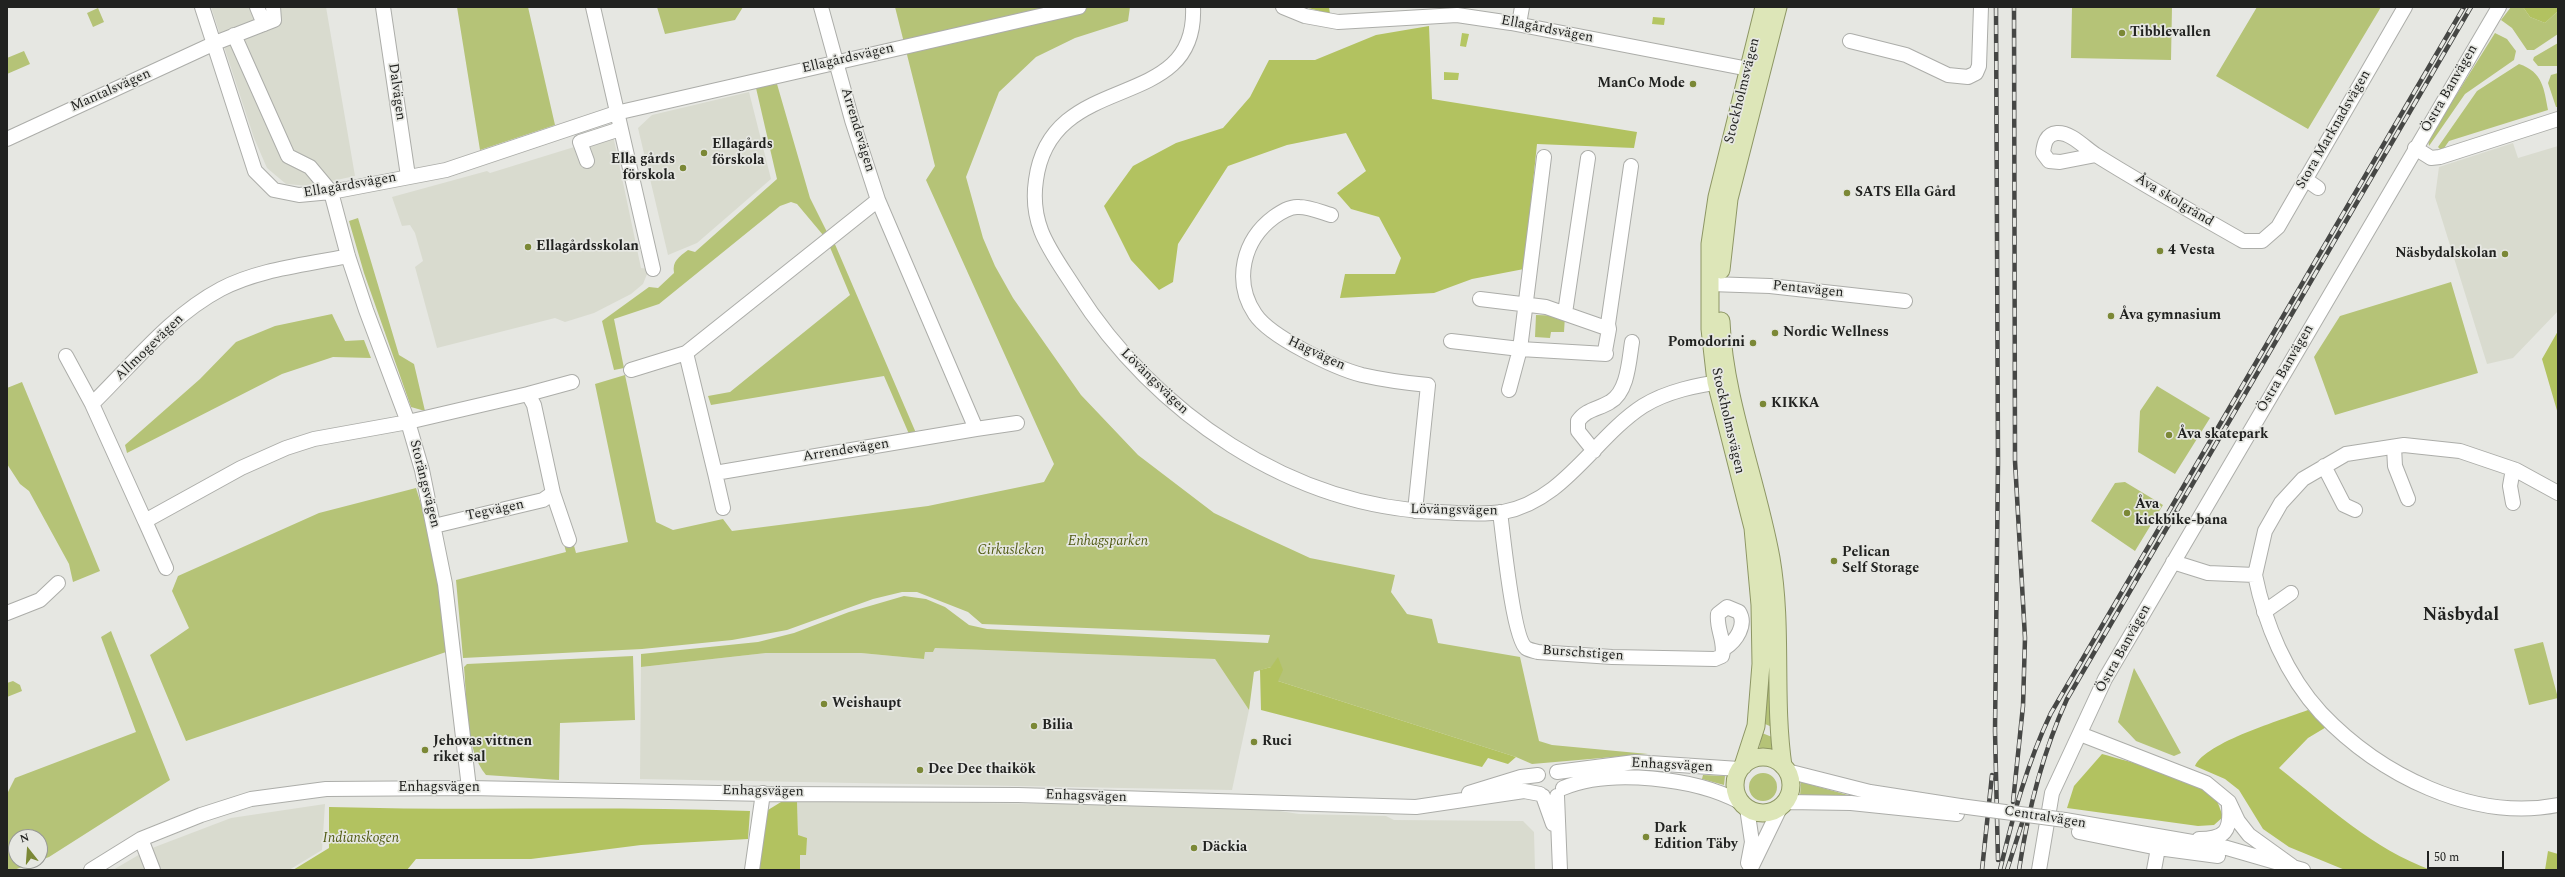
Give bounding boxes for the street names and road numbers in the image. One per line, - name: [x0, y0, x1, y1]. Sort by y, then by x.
- street label: Ellagårdsvägen: [1499, 13, 1595, 47]
- street label: Stockholmsvägen: [1722, 36, 1764, 146]
- street label: Ellagårdsvägen: [800, 40, 896, 78]
- street label: Östra Banvägen: [2418, 42, 2482, 136]
- street label: Dalvägen: [384, 62, 408, 122]
- street label: Mantalsvägen: [68, 66, 154, 116]
- street label: Stora Marknadsvägen: [2293, 68, 2375, 192]
- street label: Arrendevägen: [836, 86, 878, 174]
- street label: Ellagårdsvägen: [302, 170, 398, 202]
- street label: Åva skolgränd: [2132, 171, 2216, 231]
- street label: Pentavägen: [1772, 278, 1844, 302]
- street label: Allmogevägen: [112, 311, 188, 385]
- street label: Östra Banvägen: [2254, 322, 2318, 416]
- street label: Hagvägen: [1284, 333, 1348, 375]
- street label: Lövängsvägen: [1117, 346, 1191, 418]
- street label: Stockholmsvägen: [1707, 366, 1747, 476]
- street label: Arrendevägen: [802, 436, 890, 466]
- street label: Storängsvägen: [405, 438, 443, 530]
- street label: Tegvägen: [464, 497, 526, 525]
- street label: Lövängsvägen: [1410, 502, 1498, 520]
- street label: Östra Banvägen: [2093, 602, 2155, 696]
- street label: Burschstigen: [1542, 643, 1624, 665]
- street label: Enhagsvägen: [1631, 755, 1713, 777]
- street label: Enhagsvägen: [398, 780, 480, 796]
- street label: Enhagsvägen: [722, 783, 804, 801]
- street label: Enhagsvägen: [1045, 787, 1127, 807]
- street label: Centralvägen: [2003, 803, 2087, 833]

